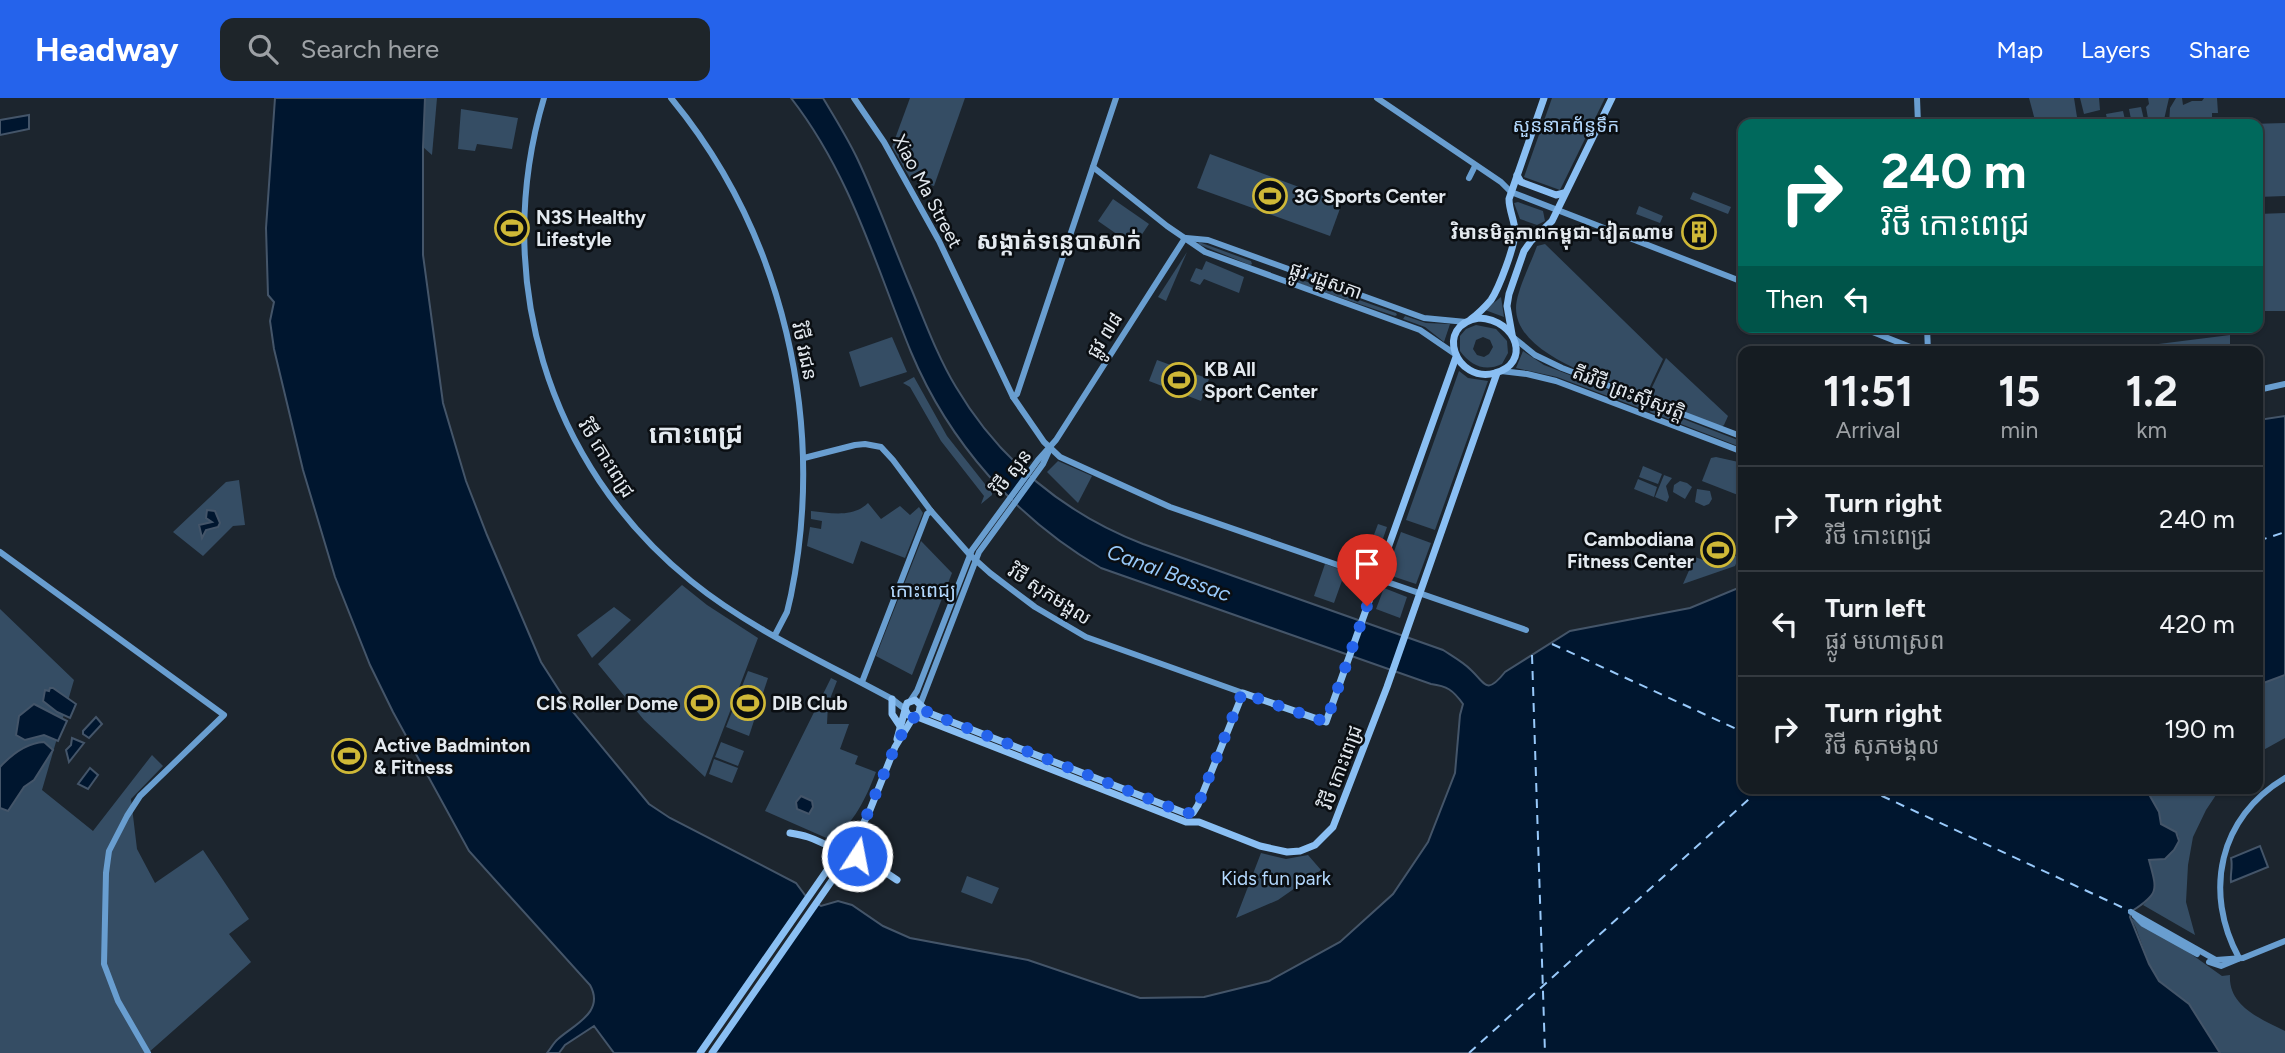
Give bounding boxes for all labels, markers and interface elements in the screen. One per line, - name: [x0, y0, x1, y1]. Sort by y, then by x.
- search box: [220, 18, 710, 81]
- text: Headway: [35, 30, 178, 69]
- icon: search: [244, 30, 282, 68]
- text: Search here: [300, 33, 439, 65]
- text: Map: [1996, 35, 2043, 64]
- text: Layers: [2081, 35, 2150, 64]
- text: Share: [2188, 35, 2250, 64]
- park label: សួននាគព័ន្ធទឹក: [1513, 114, 1619, 137]
- street label: Xiao Ma Street: [888, 131, 967, 252]
- text: 240 m: [1881, 141, 2027, 200]
- icon: right: [1766, 147, 1857, 238]
- sports icon: 3G Sports Center: [1251, 177, 1289, 215]
- place label: 3G Sports Center: [1294, 185, 1446, 208]
- text: វិថី កោះពេជ្រ: [1881, 205, 2030, 243]
- place label: N3S Healthy Lifestyle: [536, 206, 646, 251]
- sports icon: N3S Healthy Lifestyle: [493, 209, 531, 247]
- building icon: វិមានមិត្តភាពកម្ពុជា-វៀតណាម: [1680, 213, 1718, 251]
- place label: វិមានមិត្តភាពកម្ពុជា-វៀតណាម: [1451, 220, 1674, 250]
- district label: សង្កាត់ទន្លេបាសាក់: [976, 227, 1142, 256]
- street label: ផ្លូវ រដ្ឋសភា: [1284, 257, 1365, 310]
- icon: left: [1838, 280, 1876, 318]
- text: Then: [1766, 283, 1824, 315]
- street label: ផ្លូវ ៧៨: [1081, 308, 1132, 365]
- street label: វិថី វរជន: [787, 319, 822, 382]
- place label: KB All Sport Center: [1204, 358, 1318, 403]
- street label: តីរវិថី ព្រះស៊ីសុវត្តិ: [1569, 360, 1688, 426]
- sports icon: KB All Sport Center: [1160, 361, 1198, 399]
- text: 11:51: [1823, 366, 1913, 417]
- text: 15: [1998, 366, 2040, 417]
- text: 1.2: [2125, 366, 2178, 417]
- street label: វិថី កោះពេជ្រ: [573, 414, 640, 502]
- text: Arrival: [1836, 416, 1901, 444]
- text: min: [2000, 416, 2038, 444]
- text: km: [2136, 416, 2167, 444]
- district label: កោះពេជ្រ: [649, 418, 743, 450]
- street label: វិថី សួន: [986, 444, 1037, 501]
- text: Turn right: [1825, 487, 1942, 519]
- icon: right: [1766, 500, 1804, 538]
- text: 240 m: [2159, 503, 2235, 535]
- text: វិថី កោះពេជ្រ: [1825, 522, 1932, 550]
- place label: Cambodiana Fitness Center: [1567, 528, 1694, 573]
- sports icon: Cambodiana Fitness Center: [1699, 531, 1737, 569]
- pin: [1337, 534, 1397, 606]
- water label: Canal Bassac: [1104, 539, 1235, 607]
- icon: arrive: [1348, 545, 1386, 583]
- street label: វិថី សុភមង្គល: [1003, 559, 1096, 631]
- park label: កោះពេជ្យ: [890, 579, 956, 602]
- text: Turn left: [1825, 592, 1926, 624]
- icon: left: [1766, 605, 1804, 643]
- text: 420 m: [2159, 608, 2235, 640]
- text: ផ្លូវ មហោស្រព: [1825, 627, 1945, 655]
- sports icon: CIS Roller Dome: [683, 684, 721, 722]
- sports icon: DIB Club: [729, 684, 767, 722]
- place label: CIS Roller Dome: [536, 692, 678, 715]
- place label: DIB Club: [772, 692, 848, 715]
- text: Turn right: [1825, 697, 1942, 729]
- icon: right: [1766, 710, 1804, 748]
- text: 190 m: [2164, 713, 2235, 745]
- street label: វិថី កោះពេជ្រ: [1314, 722, 1367, 813]
- text: វិថី សុភមង្គល: [1825, 732, 1939, 760]
- place label: Active Badminton & Fitness: [374, 734, 530, 779]
- sports icon: Active Badminton & Fitness: [330, 737, 368, 775]
- position arrow: [820, 819, 894, 893]
- park label: Kids fun park: [1221, 867, 1332, 890]

